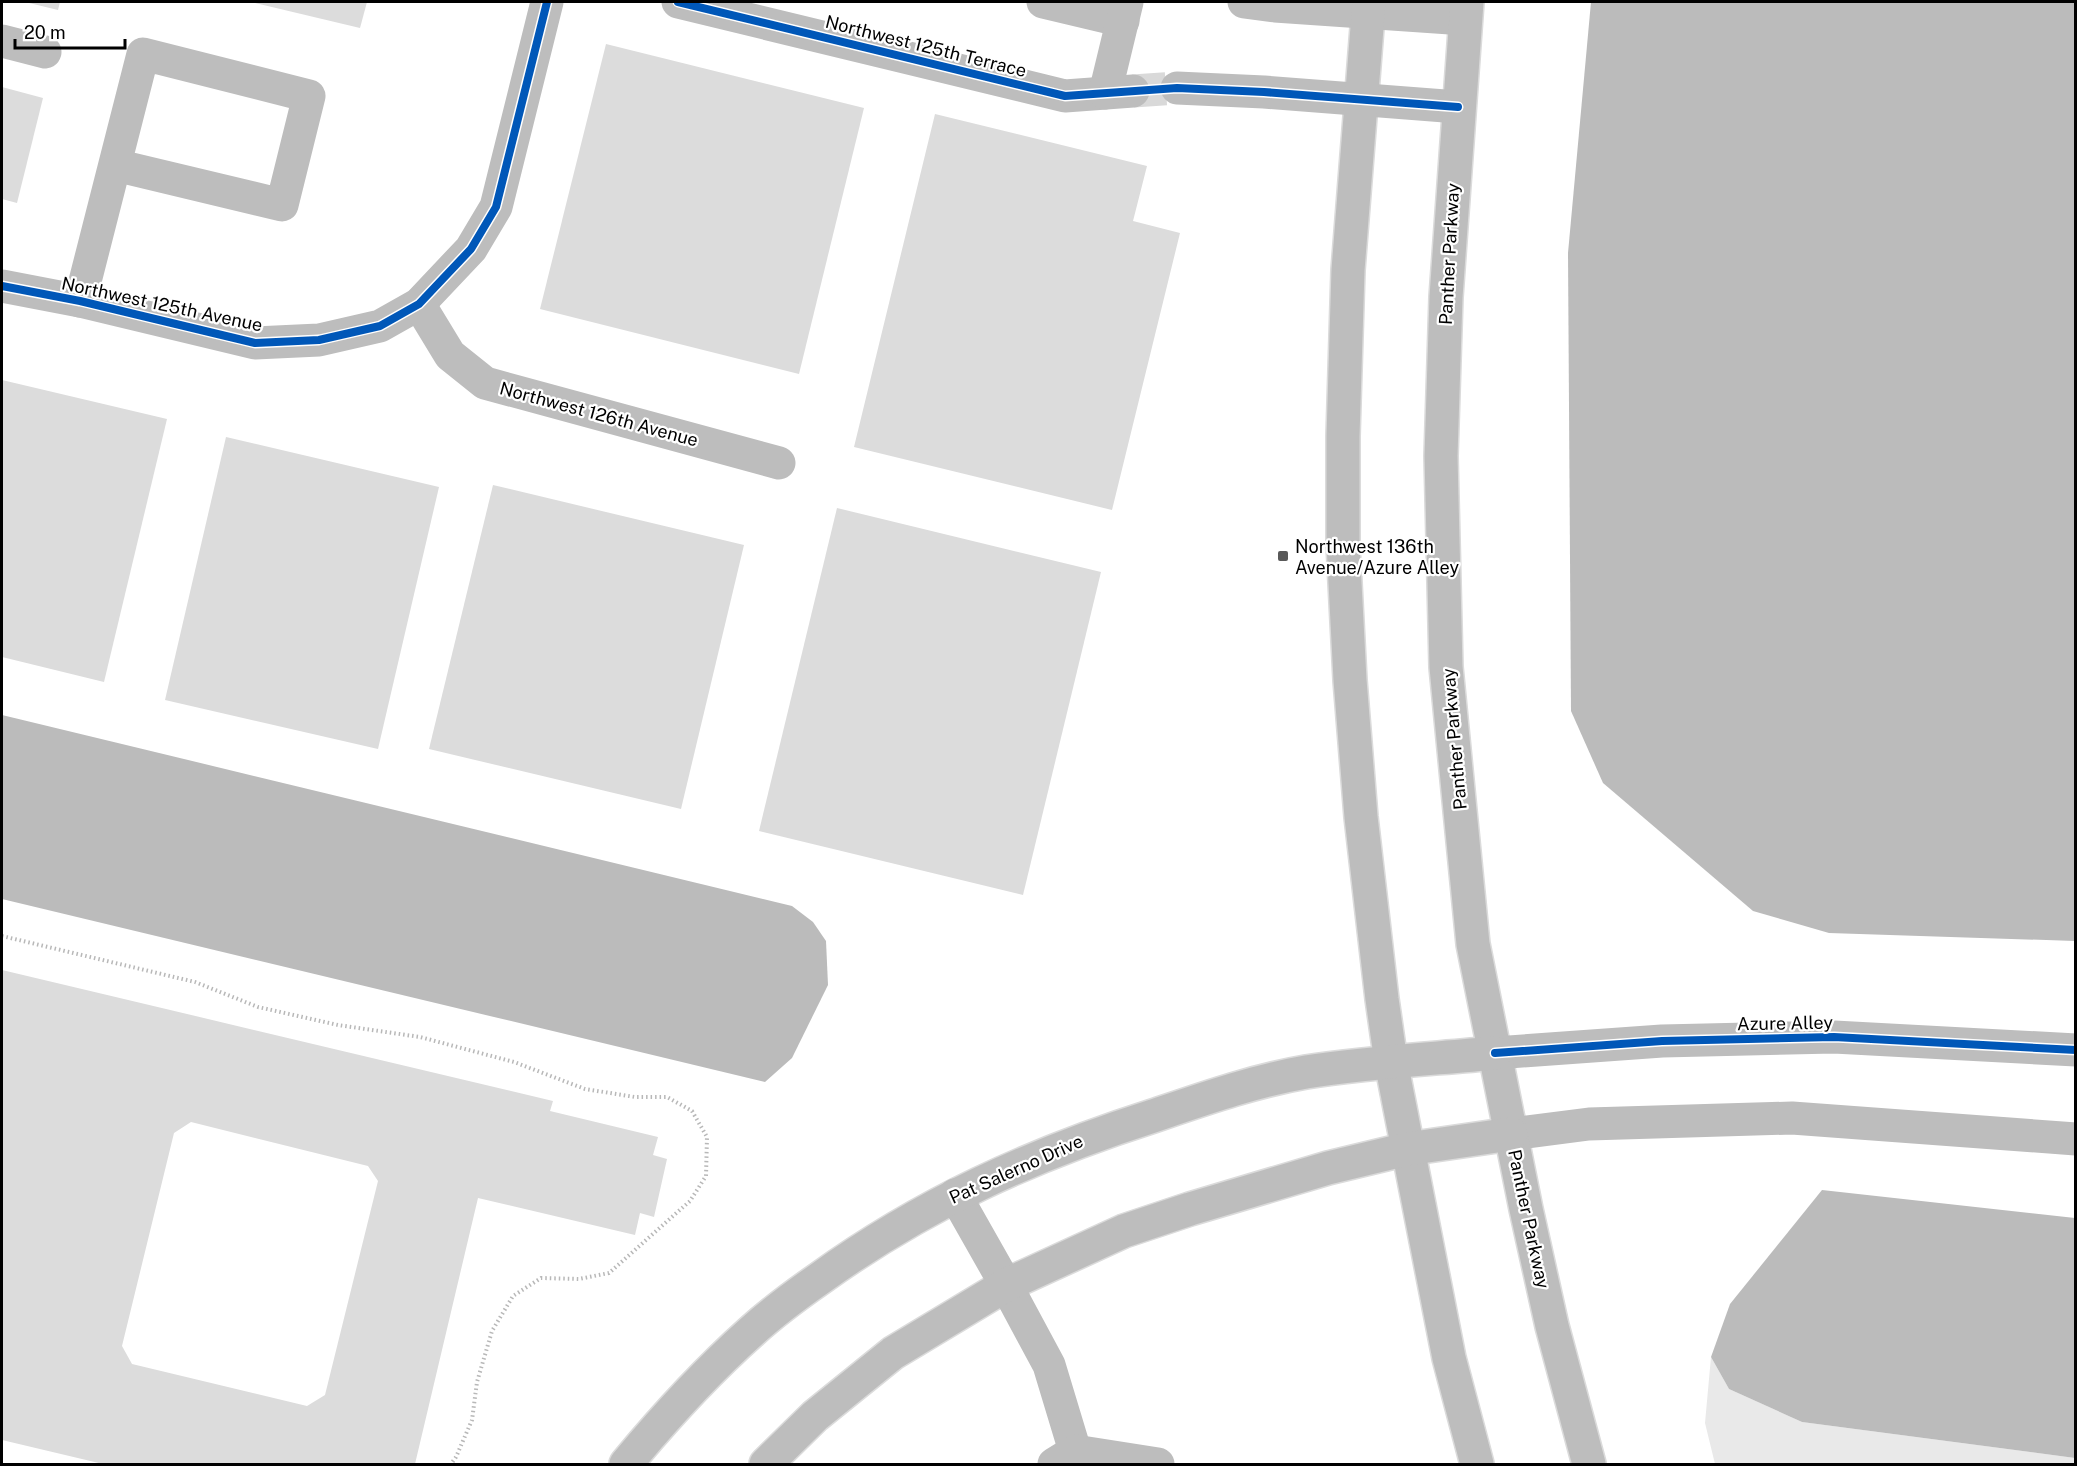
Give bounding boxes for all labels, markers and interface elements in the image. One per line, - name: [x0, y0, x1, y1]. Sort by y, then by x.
- street label: Northwest 125th Terrace: [823, 11, 1029, 81]
- scale bar: [15, 12, 124, 50]
- text: 20 m: [24, 22, 66, 43]
- street label: Panther Parkway: [1435, 182, 1463, 325]
- street label: Northwest 125th Avenue: [60, 272, 264, 336]
- street label: Northwest 126th Avenue: [497, 377, 701, 451]
- place label: Northwest 136th Avenue/Azure Alley: [1295, 536, 1460, 578]
- marker: Northwest 136th Avenue/Azure Alley: [1276, 549, 1290, 563]
- street label: Panther Parkway: [1437, 667, 1471, 811]
- street label: Azure Alley: [1737, 1012, 1834, 1034]
- street label: Pat Salerno Drive: [946, 1130, 1086, 1208]
- street label: Panther Parkway: [1504, 1147, 1554, 1291]

